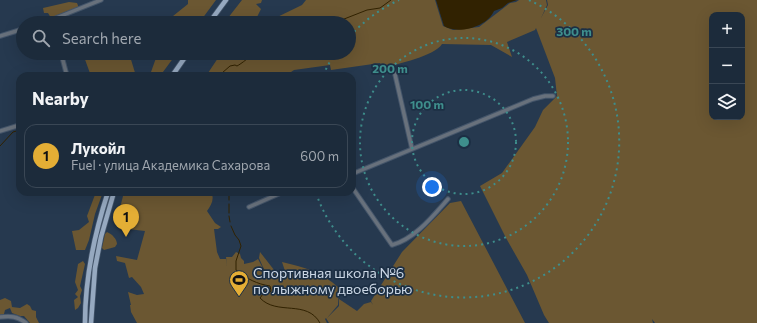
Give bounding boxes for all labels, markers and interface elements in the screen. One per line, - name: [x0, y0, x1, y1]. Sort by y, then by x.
- map controls: [709, 12, 745, 120]
- button: +: [709, 12, 745, 48]
- search box: [16, 16, 356, 60]
- text: 300 m: [556, 24, 592, 38]
- icon: search: [30, 27, 52, 49]
- text: Search here: [62, 29, 141, 47]
- button: −: [709, 48, 745, 84]
- text: 200 m: [372, 61, 408, 75]
- button: layers: [709, 84, 745, 120]
- text: Nearby: [32, 88, 89, 109]
- text: 100 m: [410, 97, 444, 111]
- centre of rings: [457, 135, 471, 149]
- text: Лукойл: [71, 139, 125, 157]
- text: 1: [43, 148, 49, 164]
- text: 600 m: [300, 148, 339, 164]
- text: Fuel · улица Академика Сахарова: [71, 157, 270, 173]
- your location: [422, 177, 442, 197]
- pin: 1: [113, 204, 139, 237]
- place label: Спортивная школа №6 по лыжному двоеборью: [253, 264, 413, 297]
- sports icon: Спортивная школа №6 по лыжному двоеборью: [228, 269, 250, 297]

